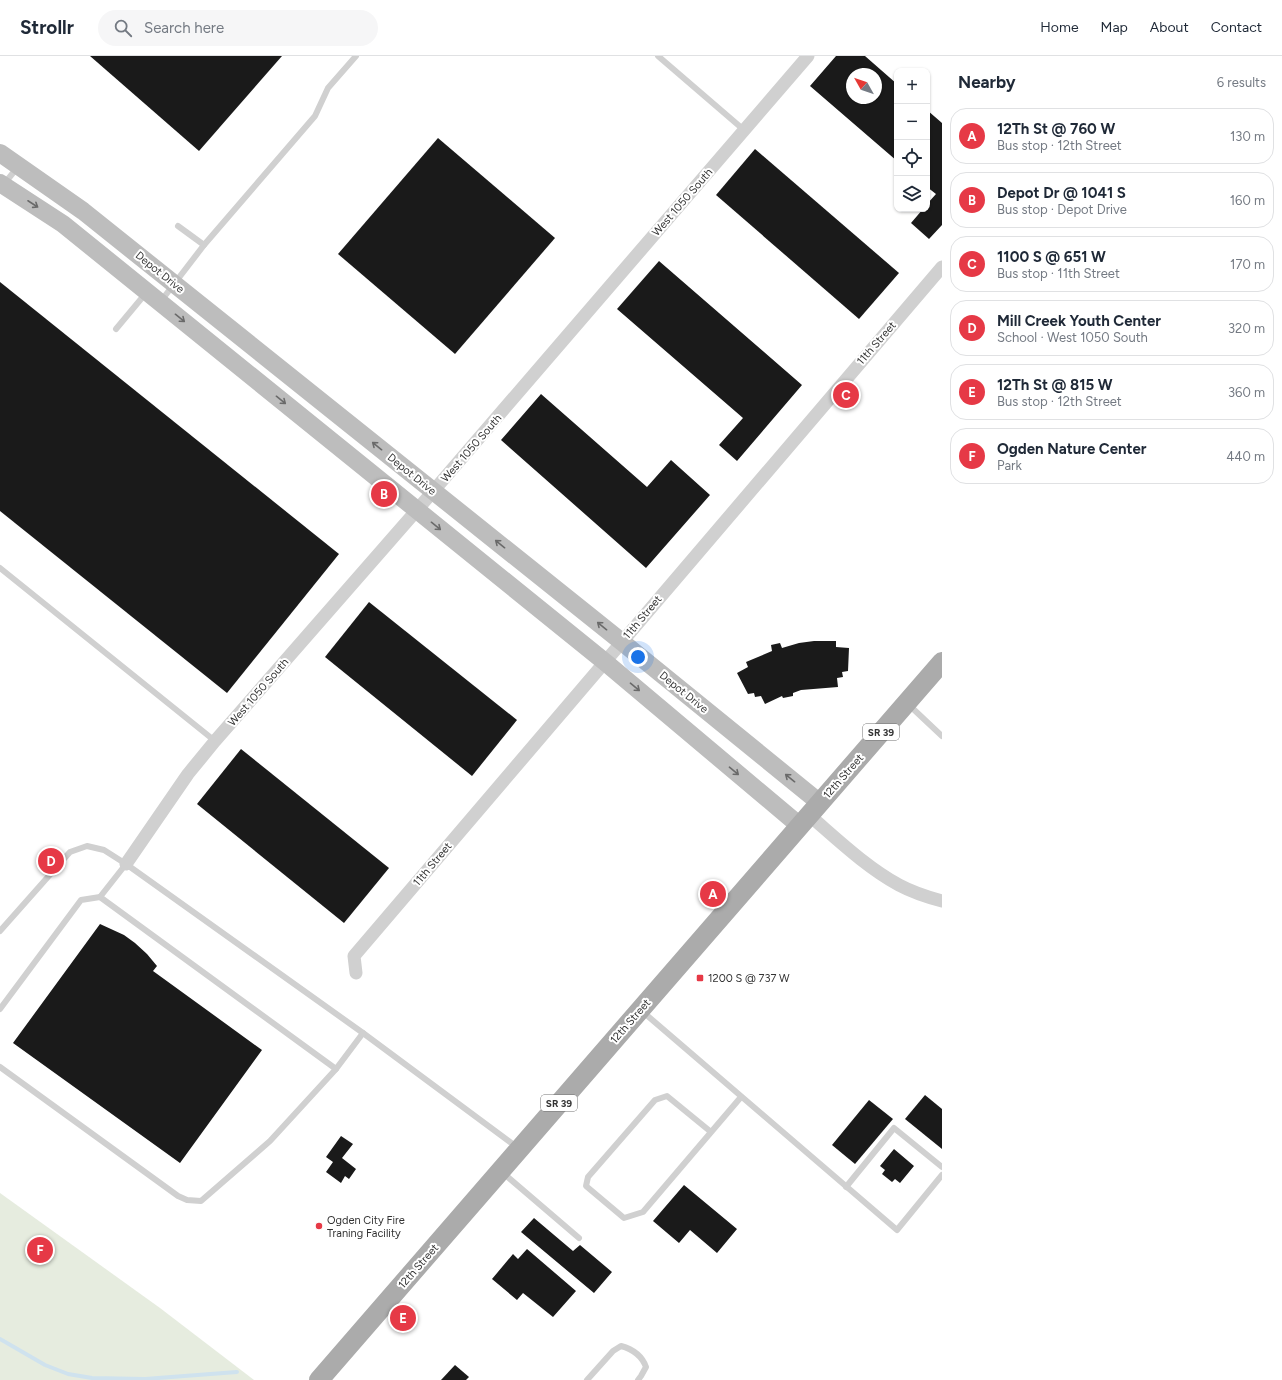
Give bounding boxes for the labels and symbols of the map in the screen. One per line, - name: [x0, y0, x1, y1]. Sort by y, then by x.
- north arrow: [846, 68, 882, 104]
- street label: West 1050 South: [649, 166, 715, 239]
- one-way arrow: [27, 201, 39, 209]
- street label: Depot Drive: [133, 249, 187, 296]
- one-way arrow: [174, 314, 185, 323]
- street label: 11th Street: [854, 319, 899, 368]
- pin: C: [833, 380, 859, 410]
- one-way arrow: [275, 396, 286, 404]
- street label: West 1050 South: [438, 412, 504, 485]
- one-way arrow: [371, 441, 382, 450]
- street label: Depot Drive: [385, 451, 439, 498]
- pin: B: [371, 479, 397, 509]
- one-way arrow: [431, 521, 442, 530]
- one-way arrow: [495, 540, 506, 549]
- street label: 11th Street: [620, 593, 664, 642]
- one-way arrow: [596, 621, 607, 630]
- your location: [628, 647, 648, 667]
- street label: West 1050 South: [225, 656, 291, 729]
- street label: Depot Drive: [657, 669, 711, 716]
- one-way arrow: [630, 683, 640, 692]
- road number: SR 39: [863, 724, 899, 740]
- street label: 12th Street: [821, 751, 866, 801]
- one-way arrow: [729, 766, 740, 775]
- one-way arrow: [784, 774, 795, 782]
- street label: 11th Street: [410, 840, 454, 889]
- pin: D: [38, 846, 64, 876]
- pin: A: [700, 879, 726, 909]
- place label: 1200 S @ 737 W: [708, 972, 790, 985]
- marker: 1200 S @ 737 W: [695, 973, 705, 983]
- street label: 12th Street: [608, 996, 653, 1046]
- road number: SR 39: [541, 1095, 577, 1111]
- place label: Ogden City Fire Traning Facility: [327, 1214, 405, 1240]
- marker: Ogden City Fire Traning Facility: [314, 1221, 324, 1231]
- pin: F: [27, 1235, 53, 1265]
- street label: 12th Street: [396, 1241, 441, 1291]
- pin: E: [390, 1303, 416, 1333]

